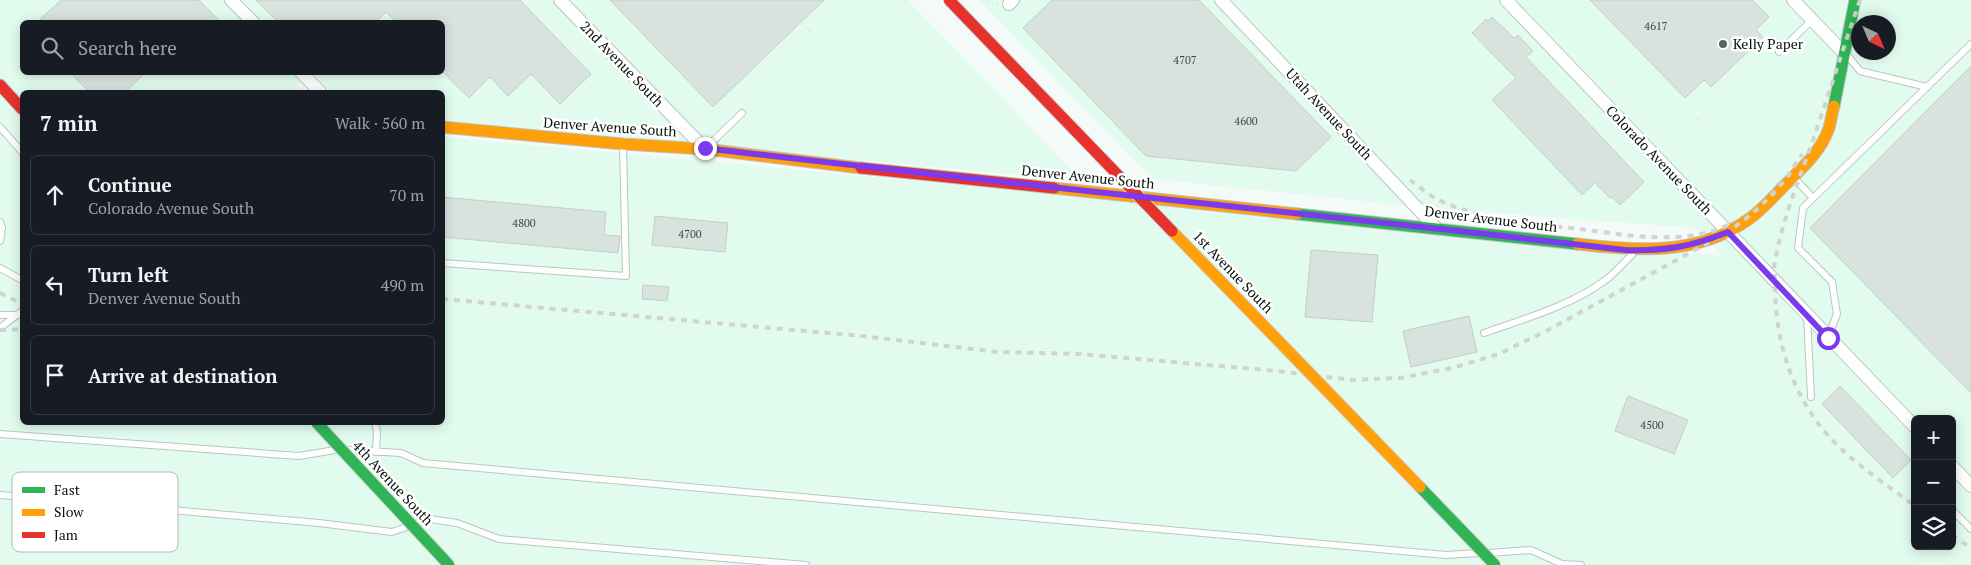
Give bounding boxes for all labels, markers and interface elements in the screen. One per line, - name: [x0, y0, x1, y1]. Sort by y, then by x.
- north arrow: [1851, 15, 1896, 60]
- street label: 2nd Avenue South: [576, 17, 668, 111]
- house number: 4617: [1644, 19, 1668, 33]
- search box: [20, 20, 445, 75]
- icon: search: [38, 34, 66, 62]
- place label: Kelly Paper: [1733, 34, 1804, 53]
- text: Search here: [78, 35, 177, 60]
- marker: Kelly Paper: [1717, 38, 1729, 50]
- house number: 4707: [1173, 53, 1197, 67]
- street label: Utah Avenue South: [1282, 64, 1377, 164]
- street label: Colorado Avenue South: [1602, 101, 1717, 219]
- text: 7 min: [40, 109, 97, 137]
- text: Walk · 560 m: [335, 112, 425, 134]
- street label: Denver Avenue South: [543, 112, 677, 141]
- house number: 4600: [1234, 114, 1258, 128]
- route end: [694, 137, 717, 160]
- street label: Denver Avenue South: [1021, 160, 1155, 193]
- text: Continue: [88, 172, 172, 197]
- icon: ahead: [41, 181, 69, 209]
- text: 70 m: [389, 184, 424, 206]
- text: Colorado Avenue South: [88, 197, 254, 219]
- street label: Denver Avenue South: [1424, 201, 1559, 236]
- house number: 4800: [512, 216, 536, 230]
- street label: 1st Avenue South: [1189, 226, 1278, 317]
- house number: 4700: [678, 227, 702, 241]
- text: Turn left: [88, 262, 169, 287]
- icon: left: [41, 271, 69, 299]
- text: 490 m: [381, 274, 424, 296]
- text: Denver Avenue South: [88, 287, 241, 309]
- route start: [1817, 327, 1840, 350]
- icon: arrive: [41, 361, 69, 389]
- text: Arrive at destination: [88, 363, 277, 388]
- map controls: [1911, 415, 1956, 550]
- button: +: [1911, 415, 1956, 460]
- house number: 4500: [1640, 418, 1664, 432]
- street label: 4th Avenue South: [349, 436, 438, 529]
- button: −: [1911, 460, 1956, 505]
- legend: [12, 472, 178, 552]
- text: Fast: [54, 480, 81, 499]
- text: Slow: [54, 502, 84, 521]
- button: layers: [1911, 505, 1956, 550]
- text: Jam: [54, 525, 78, 544]

